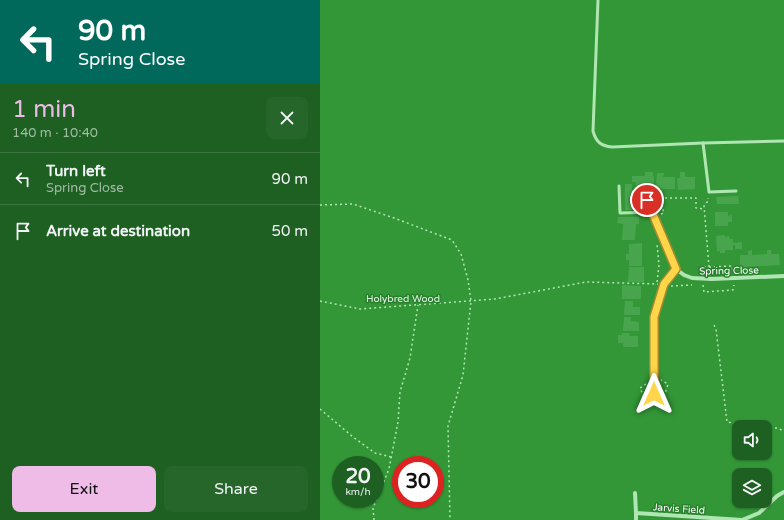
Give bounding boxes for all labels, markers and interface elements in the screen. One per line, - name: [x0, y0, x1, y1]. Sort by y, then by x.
- text: 90 m: [78, 14, 146, 48]
- icon: left: [12, 16, 64, 68]
- text: Spring Close: [78, 48, 185, 70]
- text: 1 min: [12, 95, 76, 124]
- button: close: [266, 97, 308, 139]
- text: 140 m · 10:40: [12, 125, 98, 141]
- text: Turn left: [46, 162, 106, 180]
- icon: left: [12, 168, 34, 190]
- text: 90 m: [271, 170, 308, 188]
- text: Spring Close: [46, 180, 124, 196]
- pin: [630, 183, 664, 217]
- icon: arrive: [636, 189, 658, 211]
- icon: arrive: [12, 220, 34, 242]
- text: Arrive at destination: [46, 222, 190, 240]
- text: 50 m: [271, 222, 308, 240]
- street label: Spring Close: [699, 264, 759, 278]
- park label: Holybred Wood: [366, 293, 440, 305]
- position arrow: [633, 373, 675, 415]
- map controls: [732, 420, 772, 508]
- button: sound: [732, 420, 772, 460]
- speed limit sign: 30: [392, 456, 444, 508]
- text: 20: [345, 465, 371, 489]
- button: Exit: [12, 466, 156, 512]
- button: Share: [164, 466, 308, 512]
- button: layers: [732, 468, 772, 508]
- text: km/h: [345, 486, 371, 498]
- street label: Jarvis Field: [652, 501, 705, 517]

